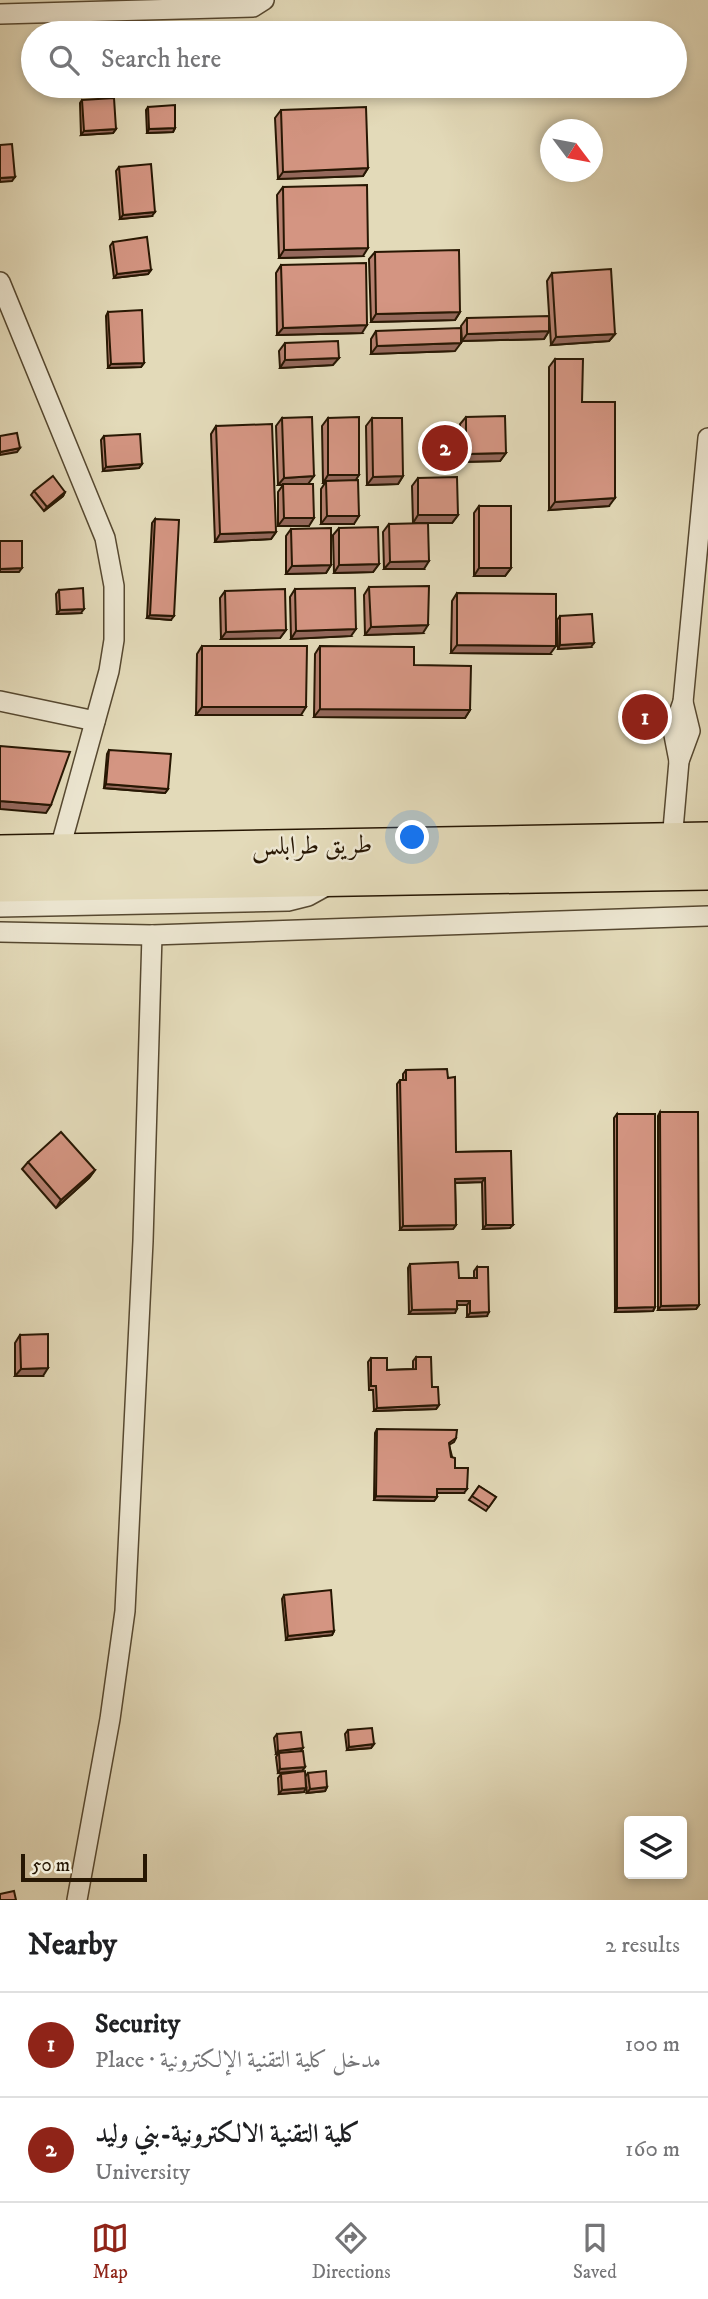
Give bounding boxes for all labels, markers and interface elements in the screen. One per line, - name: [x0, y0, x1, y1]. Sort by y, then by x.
- search box: [21, 21, 687, 98]
- icon: search: [45, 41, 83, 79]
- text: Search here: [101, 43, 221, 76]
- north arrow: [540, 119, 603, 182]
- pin: 2: [422, 422, 468, 474]
- pin: 1: [622, 691, 668, 743]
- your location: [395, 820, 429, 854]
- street label: طريق طرابلس: [251, 828, 373, 864]
- map controls: [624, 1816, 687, 1879]
- button: layers: [624, 1816, 687, 1879]
- scale bar: [21, 1851, 147, 1883]
- text: 50 m: [32, 1854, 70, 1877]
- text: Nearby: [28, 1927, 117, 1964]
- text: 2 results: [605, 1931, 680, 1960]
- text: Security: [95, 2008, 180, 2041]
- text: 1: [47, 2030, 55, 2059]
- text: 100 m: [625, 2030, 680, 2059]
- text: Place · مدخل كلية التقنية الإلكترونية: [95, 2046, 381, 2075]
- text: كلية التقنية الالكترونية-بني وليد: [95, 2118, 361, 2151]
- text: 2: [45, 2135, 57, 2164]
- text: 160 m: [625, 2135, 680, 2164]
- text: University: [95, 2158, 190, 2187]
- tab: Map: [91, 2219, 129, 2284]
- tab: Directions: [312, 2219, 391, 2284]
- tab: Saved: [573, 2219, 617, 2284]

